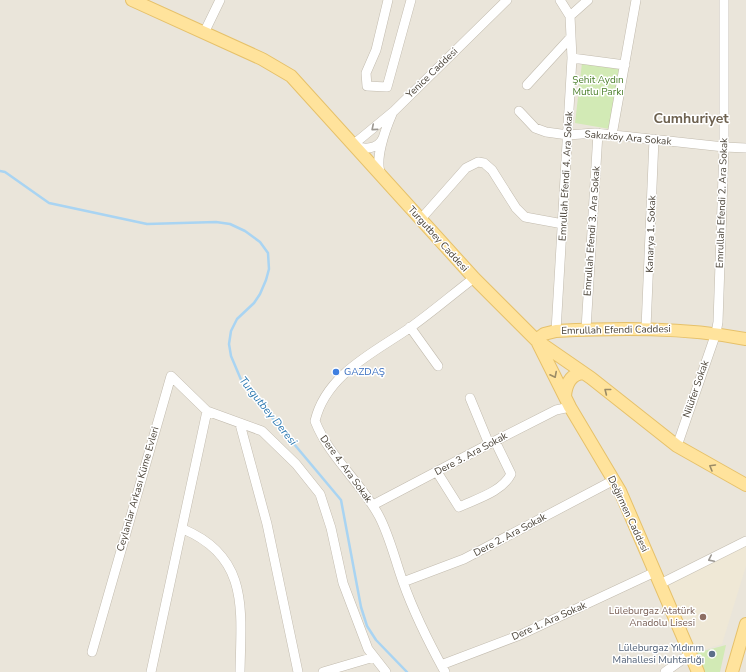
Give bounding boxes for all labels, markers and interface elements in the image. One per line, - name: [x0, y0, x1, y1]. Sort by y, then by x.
- street label: Yenice Caddesi: [402, 45, 461, 102]
- park label: Şehit Aydın Mutlu Parkı: [572, 73, 624, 99]
- district label: Cumhuriyet: [653, 109, 729, 128]
- street label: Emrullah Efendi 4. Ara Sokak: [556, 110, 576, 241]
- one-way arrow: [372, 123, 379, 130]
- street label: Sakızköy Ara Sokak: [584, 127, 673, 149]
- street label: Emrullah Efendi 2. Ara Sokak: [713, 137, 731, 268]
- street label: Emrullah Efendi 3. Ara Sokak: [580, 165, 604, 296]
- street label: Kanarya 1. Sokak: [643, 194, 659, 273]
- street label: Turgutbey Caddesi: [405, 203, 471, 275]
- street label: Emrullah Efendi Caddesi: [561, 322, 671, 338]
- street label: Nilüfer Sokak: [680, 357, 713, 420]
- place label: GAZDAŞ: [344, 365, 385, 379]
- marker: GAZDAŞ: [331, 367, 341, 377]
- one-way arrow: [549, 371, 557, 378]
- water label: Turgutbey Deresi: [236, 373, 301, 449]
- one-way arrow: [604, 388, 611, 395]
- street label: Ceylanlar Arkası Küme Evleri: [113, 425, 163, 553]
- street label: Dere 3. Ara Sokak: [432, 428, 511, 479]
- street label: Dere 4. Ara Sokak: [317, 432, 376, 507]
- one-way arrow: [709, 464, 716, 471]
- street label: Değirmen Caddesi: [604, 474, 652, 554]
- street label: Dere 2. Ara Sokak: [471, 509, 550, 560]
- one-way arrow: [708, 554, 715, 561]
- street label: Dere 1. Ara Sokak: [509, 598, 590, 644]
- place label: Lüleburgaz Atatürk Anadolu Lisesi: [609, 604, 696, 630]
- marker: Lüleburgaz Atatürk Anadolu Lisesi: [698, 612, 708, 622]
- place label: Lüleburgaz Yıldırım Mahallesi Muhtarlığı: [613, 641, 704, 667]
- marker: Lüleburgaz Yıldırım Mahallesi Muhtarlığı: [707, 649, 717, 659]

